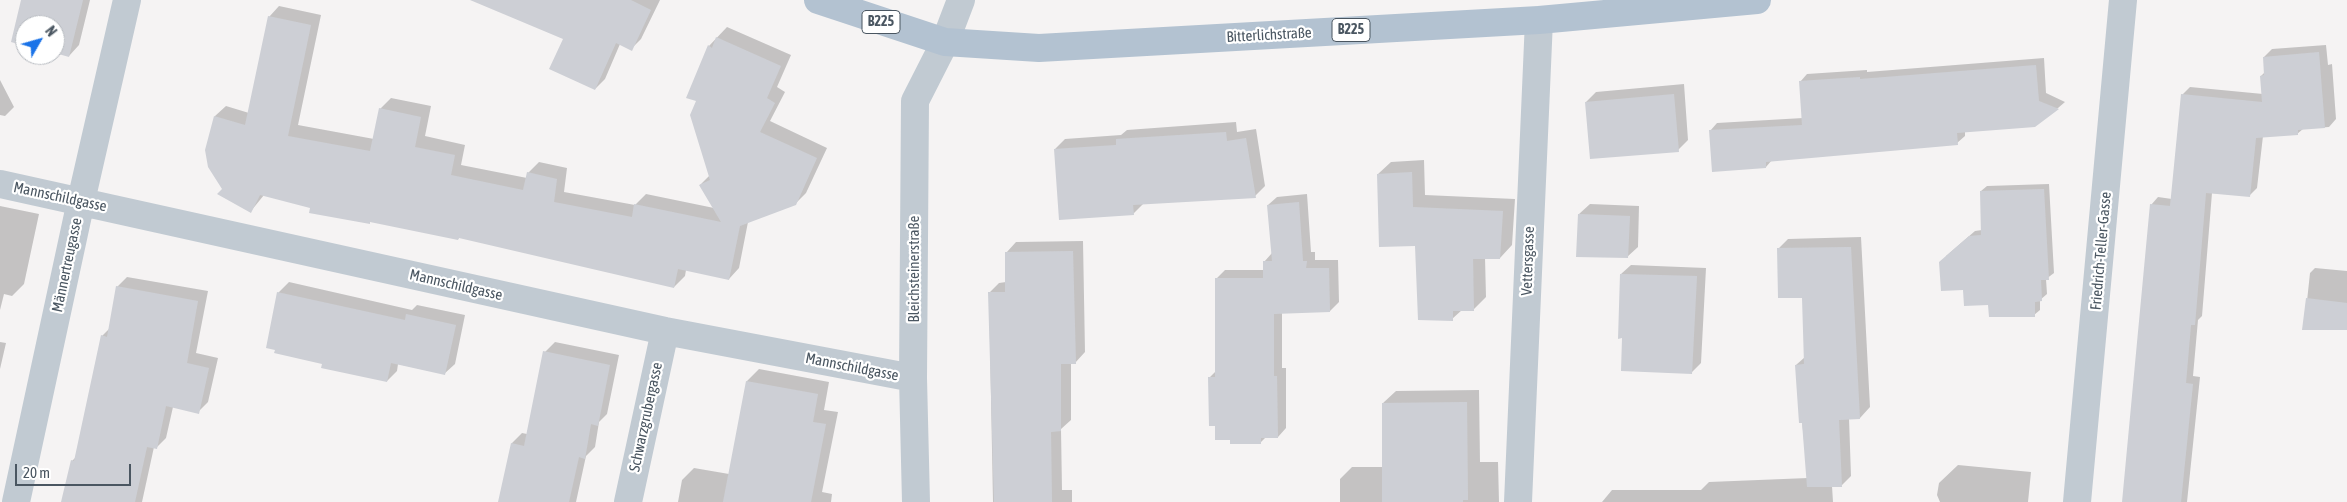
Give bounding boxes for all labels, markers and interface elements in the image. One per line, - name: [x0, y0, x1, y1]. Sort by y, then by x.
- road number: B225: [862, 11, 900, 34]
- north arrow: [15, 15, 65, 65]
- road number: B225: [1332, 18, 1370, 42]
- text: N: [42, 23, 60, 40]
- street label: Bitterlichstraße: [1226, 24, 1312, 46]
- street label: Mannschildgasse: [12, 178, 108, 216]
- street label: Friedrich-Teller-Gasse: [2087, 191, 2115, 311]
- street label: Männertreugasse: [48, 216, 86, 314]
- street label: Bleichsteinerstraße: [905, 216, 923, 322]
- street label: Vettersgasse: [1518, 226, 1538, 296]
- street label: Mannschildgasse: [408, 266, 504, 304]
- street label: Mannschildgasse: [804, 349, 900, 385]
- street label: Schwarzgrubergasse: [626, 361, 666, 473]
- scale bar: [18, 454, 134, 486]
- text: 20 m: [23, 464, 50, 481]

